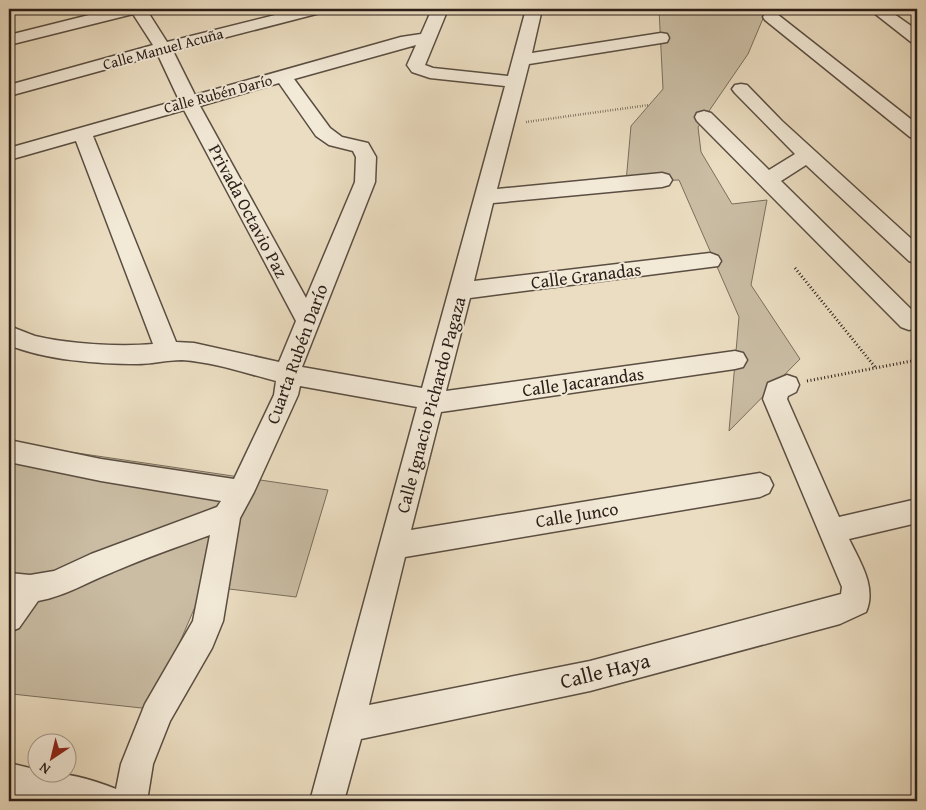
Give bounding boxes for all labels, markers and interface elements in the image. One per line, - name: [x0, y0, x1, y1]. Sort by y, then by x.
- street label: Calle Manuel Acuña: [100, 22, 225, 75]
- street label: Calle Rubén Darío: [161, 69, 275, 118]
- street label: Privada Octavio Paz: [202, 139, 295, 283]
- street label: Calle Granadas: [529, 255, 643, 296]
- street label: Cuarta Rubén Darío: [259, 280, 334, 428]
- street label: Calle Ignacio Pichardo Pagaza: [389, 293, 473, 516]
- street label: Calle Jacarandas: [520, 360, 646, 403]
- street label: Calle Junco: [534, 495, 620, 534]
- street label: Calle Haya: [557, 644, 653, 697]
- north arrow: [28, 732, 78, 782]
- text: N: [34, 757, 54, 780]

